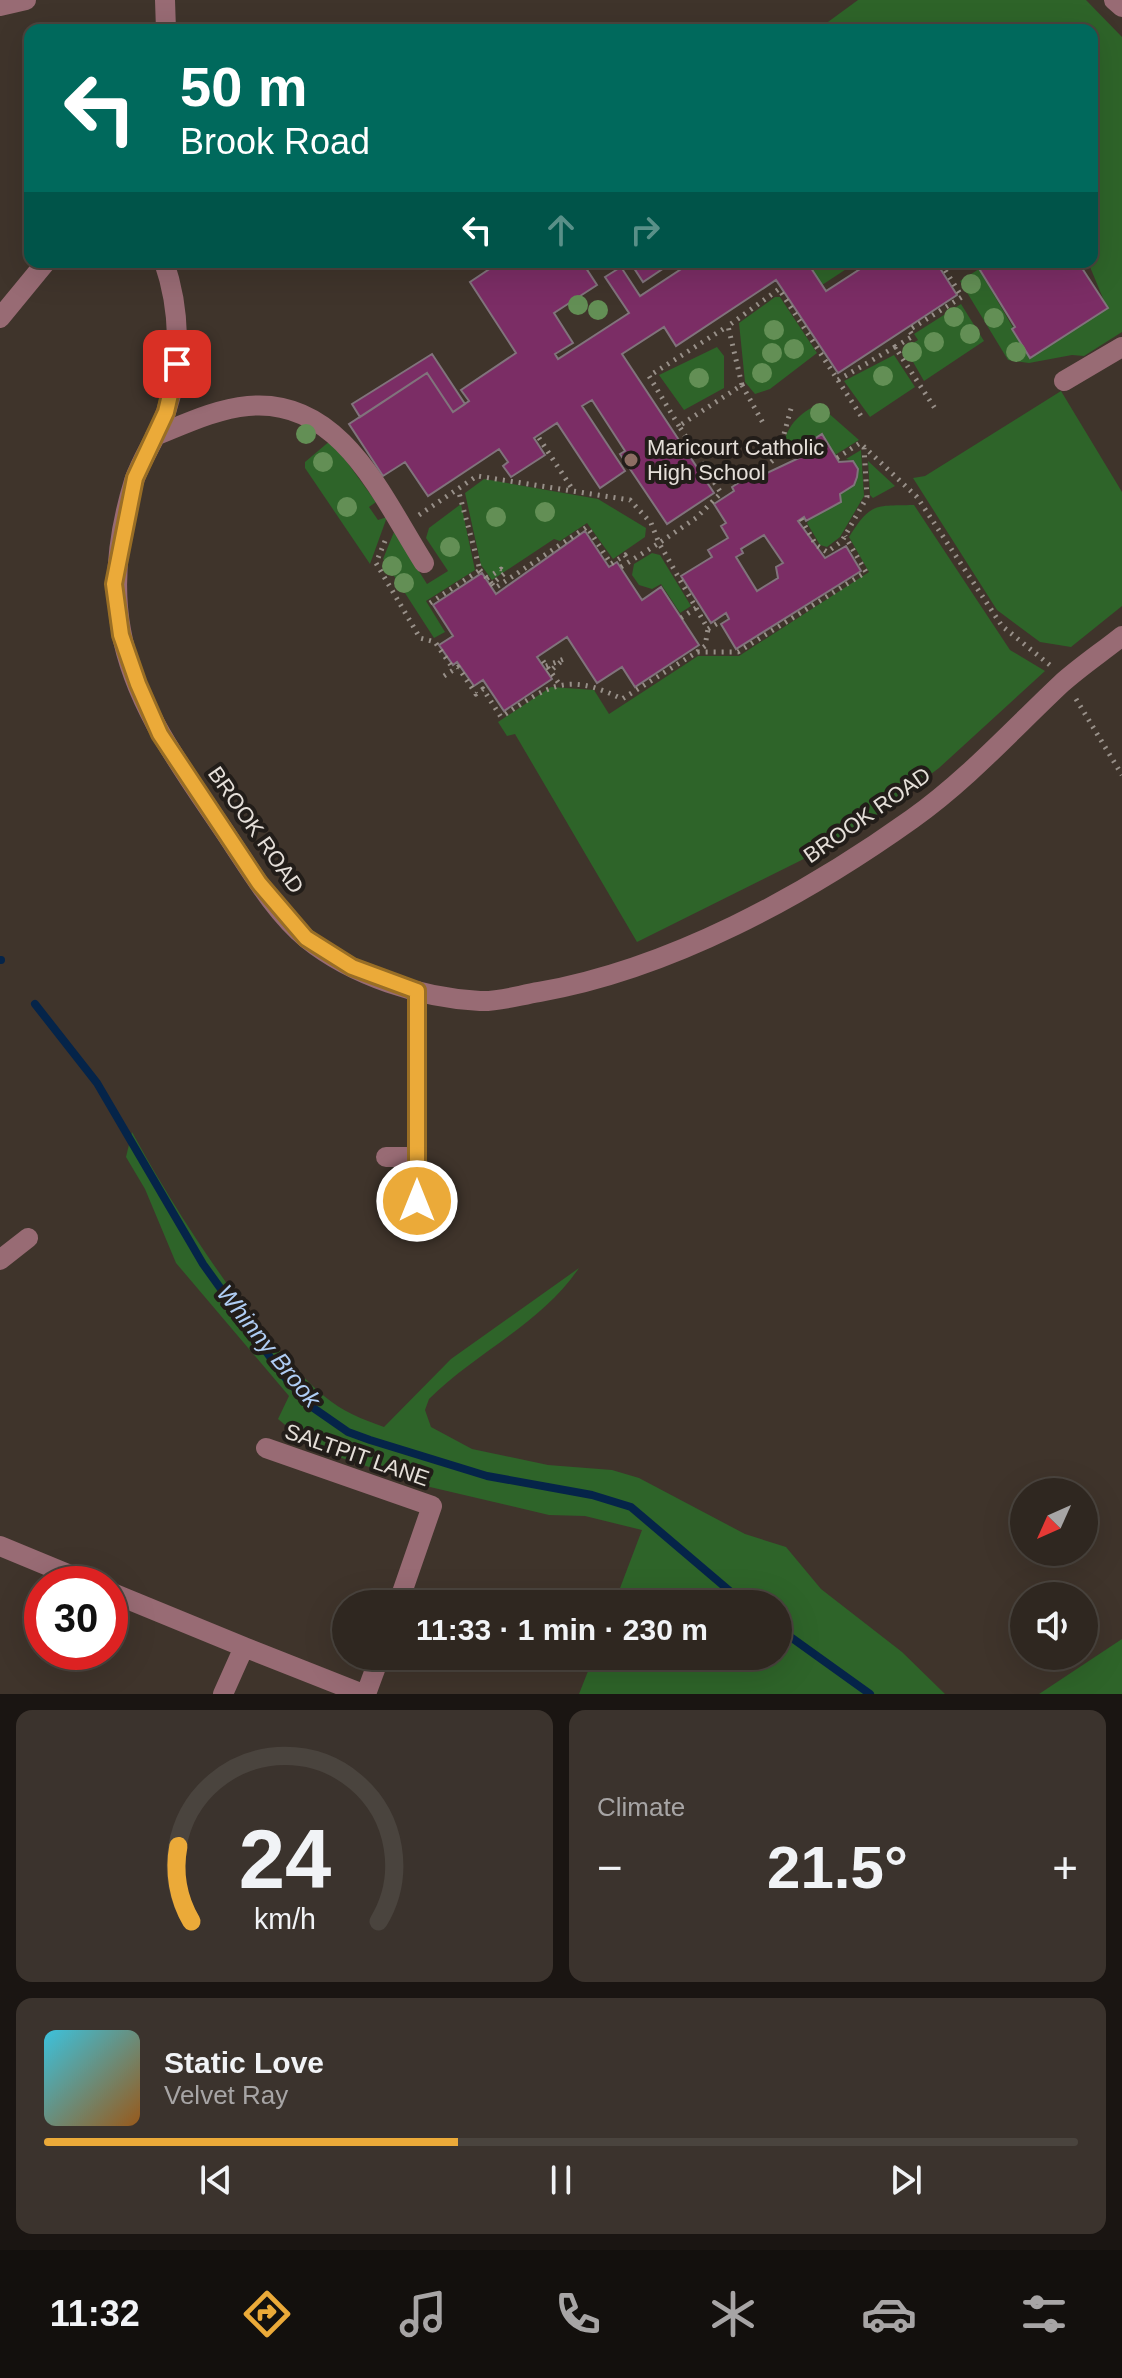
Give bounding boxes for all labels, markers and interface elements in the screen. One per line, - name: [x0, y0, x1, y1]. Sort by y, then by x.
- text: 50 m: [180, 55, 308, 118]
- icon: left: [48, 56, 152, 160]
- text: Brook Road: [180, 121, 370, 162]
- icon: left: [455, 208, 499, 252]
- icon: ahead: [539, 208, 583, 252]
- icon: right: [623, 208, 667, 252]
- pin: [143, 330, 211, 398]
- icon: arrive: [155, 342, 199, 386]
- place label: Maricourt Catholic High School: [647, 435, 824, 485]
- marker: Maricourt Catholic High School: [622, 451, 640, 469]
- street label: BROOK ROAD: [203, 762, 309, 898]
- street label: BROOK ROAD: [799, 762, 935, 868]
- position arrow: [375, 1159, 459, 1243]
- water label: Whinny Brook: [212, 1279, 328, 1414]
- street label: SALTPIT LANE: [282, 1419, 432, 1491]
- north arrow: [1010, 1478, 1098, 1566]
- map controls: [1010, 1478, 1098, 1670]
- speed limit sign: 30: [24, 1566, 128, 1670]
- button: sound: [1010, 1582, 1098, 1670]
- text: 11:33 · 1 min · 230 m: [416, 1613, 708, 1646]
- text: Climate: [597, 1792, 685, 1822]
- text: 24: [238, 1813, 331, 1906]
- text: 21.5°: [767, 1834, 908, 1901]
- text: −: [597, 1843, 623, 1892]
- text: +: [1052, 1843, 1078, 1892]
- text: km/h: [254, 1903, 315, 1935]
- text: Static Love: [164, 2046, 324, 2079]
- text: Velvet Ray: [164, 2080, 288, 2110]
- icon: previous: [194, 2158, 238, 2202]
- icon: pause: [539, 2158, 583, 2202]
- icon: next: [884, 2158, 928, 2202]
- icon: directions: [239, 2286, 295, 2342]
- icon: music: [395, 2286, 451, 2342]
- icon: phone: [550, 2286, 606, 2342]
- icon: climate: [705, 2286, 761, 2342]
- icon: car: [861, 2286, 917, 2342]
- icon: filters: [1016, 2286, 1072, 2342]
- text: 11:32: [50, 2293, 140, 2334]

